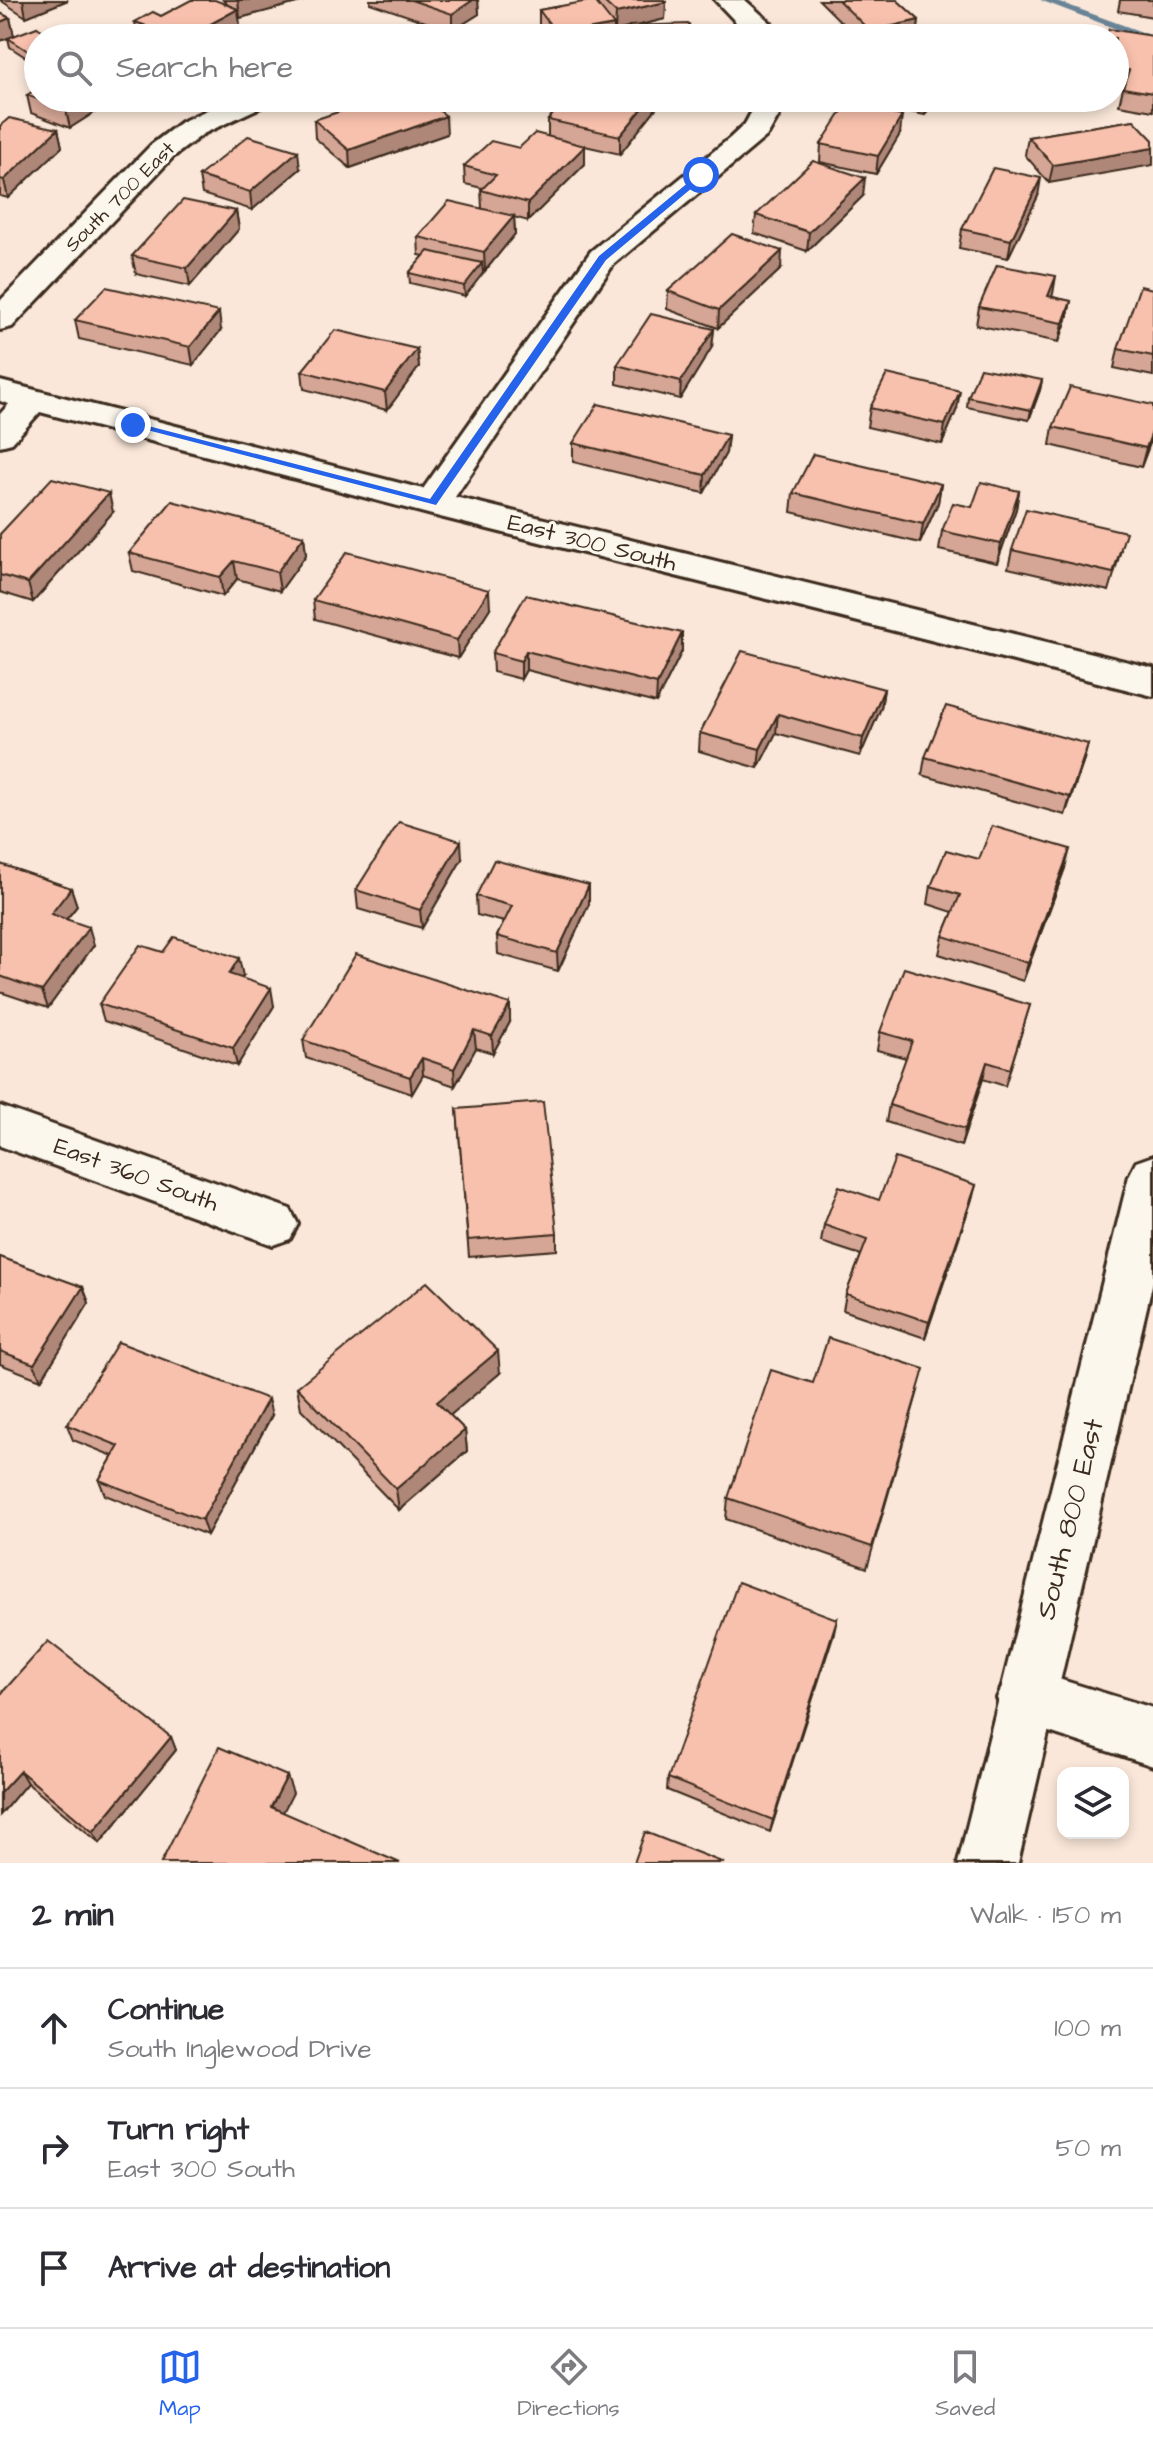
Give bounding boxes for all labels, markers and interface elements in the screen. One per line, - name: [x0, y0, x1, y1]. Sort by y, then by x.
- search box: [24, 24, 1129, 112]
- icon: search: [52, 46, 96, 90]
- text: Search here: [116, 47, 293, 89]
- street label: South 700 East: [59, 136, 181, 258]
- route start: [683, 157, 719, 193]
- route end: [115, 407, 151, 443]
- street label: East 300 South: [504, 506, 680, 580]
- street label: East 360 South: [49, 1130, 223, 1221]
- street label: South 800 East: [1026, 1414, 1114, 1623]
- map controls: [1057, 1767, 1129, 1839]
- button: layers: [1057, 1767, 1129, 1839]
- text: 2 min: [32, 1891, 114, 1939]
- text: Walk · 150 m: [970, 1897, 1121, 1933]
- text: Continue: [108, 1989, 224, 2031]
- icon: ahead: [32, 2006, 76, 2050]
- text: 100 m: [1054, 2010, 1121, 2046]
- text: South Inglewood Drive: [108, 2031, 372, 2067]
- text: Turn right: [108, 2109, 249, 2151]
- icon: right: [32, 2126, 76, 2170]
- text: 50 m: [1056, 2130, 1121, 2166]
- text: East 300 South: [108, 2151, 295, 2187]
- icon: arrive: [32, 2246, 76, 2290]
- text: Arrive at destination: [108, 2247, 390, 2289]
- tab: Map: [158, 2345, 202, 2424]
- tab: Directions: [517, 2345, 620, 2424]
- tab: Saved: [935, 2345, 995, 2424]

